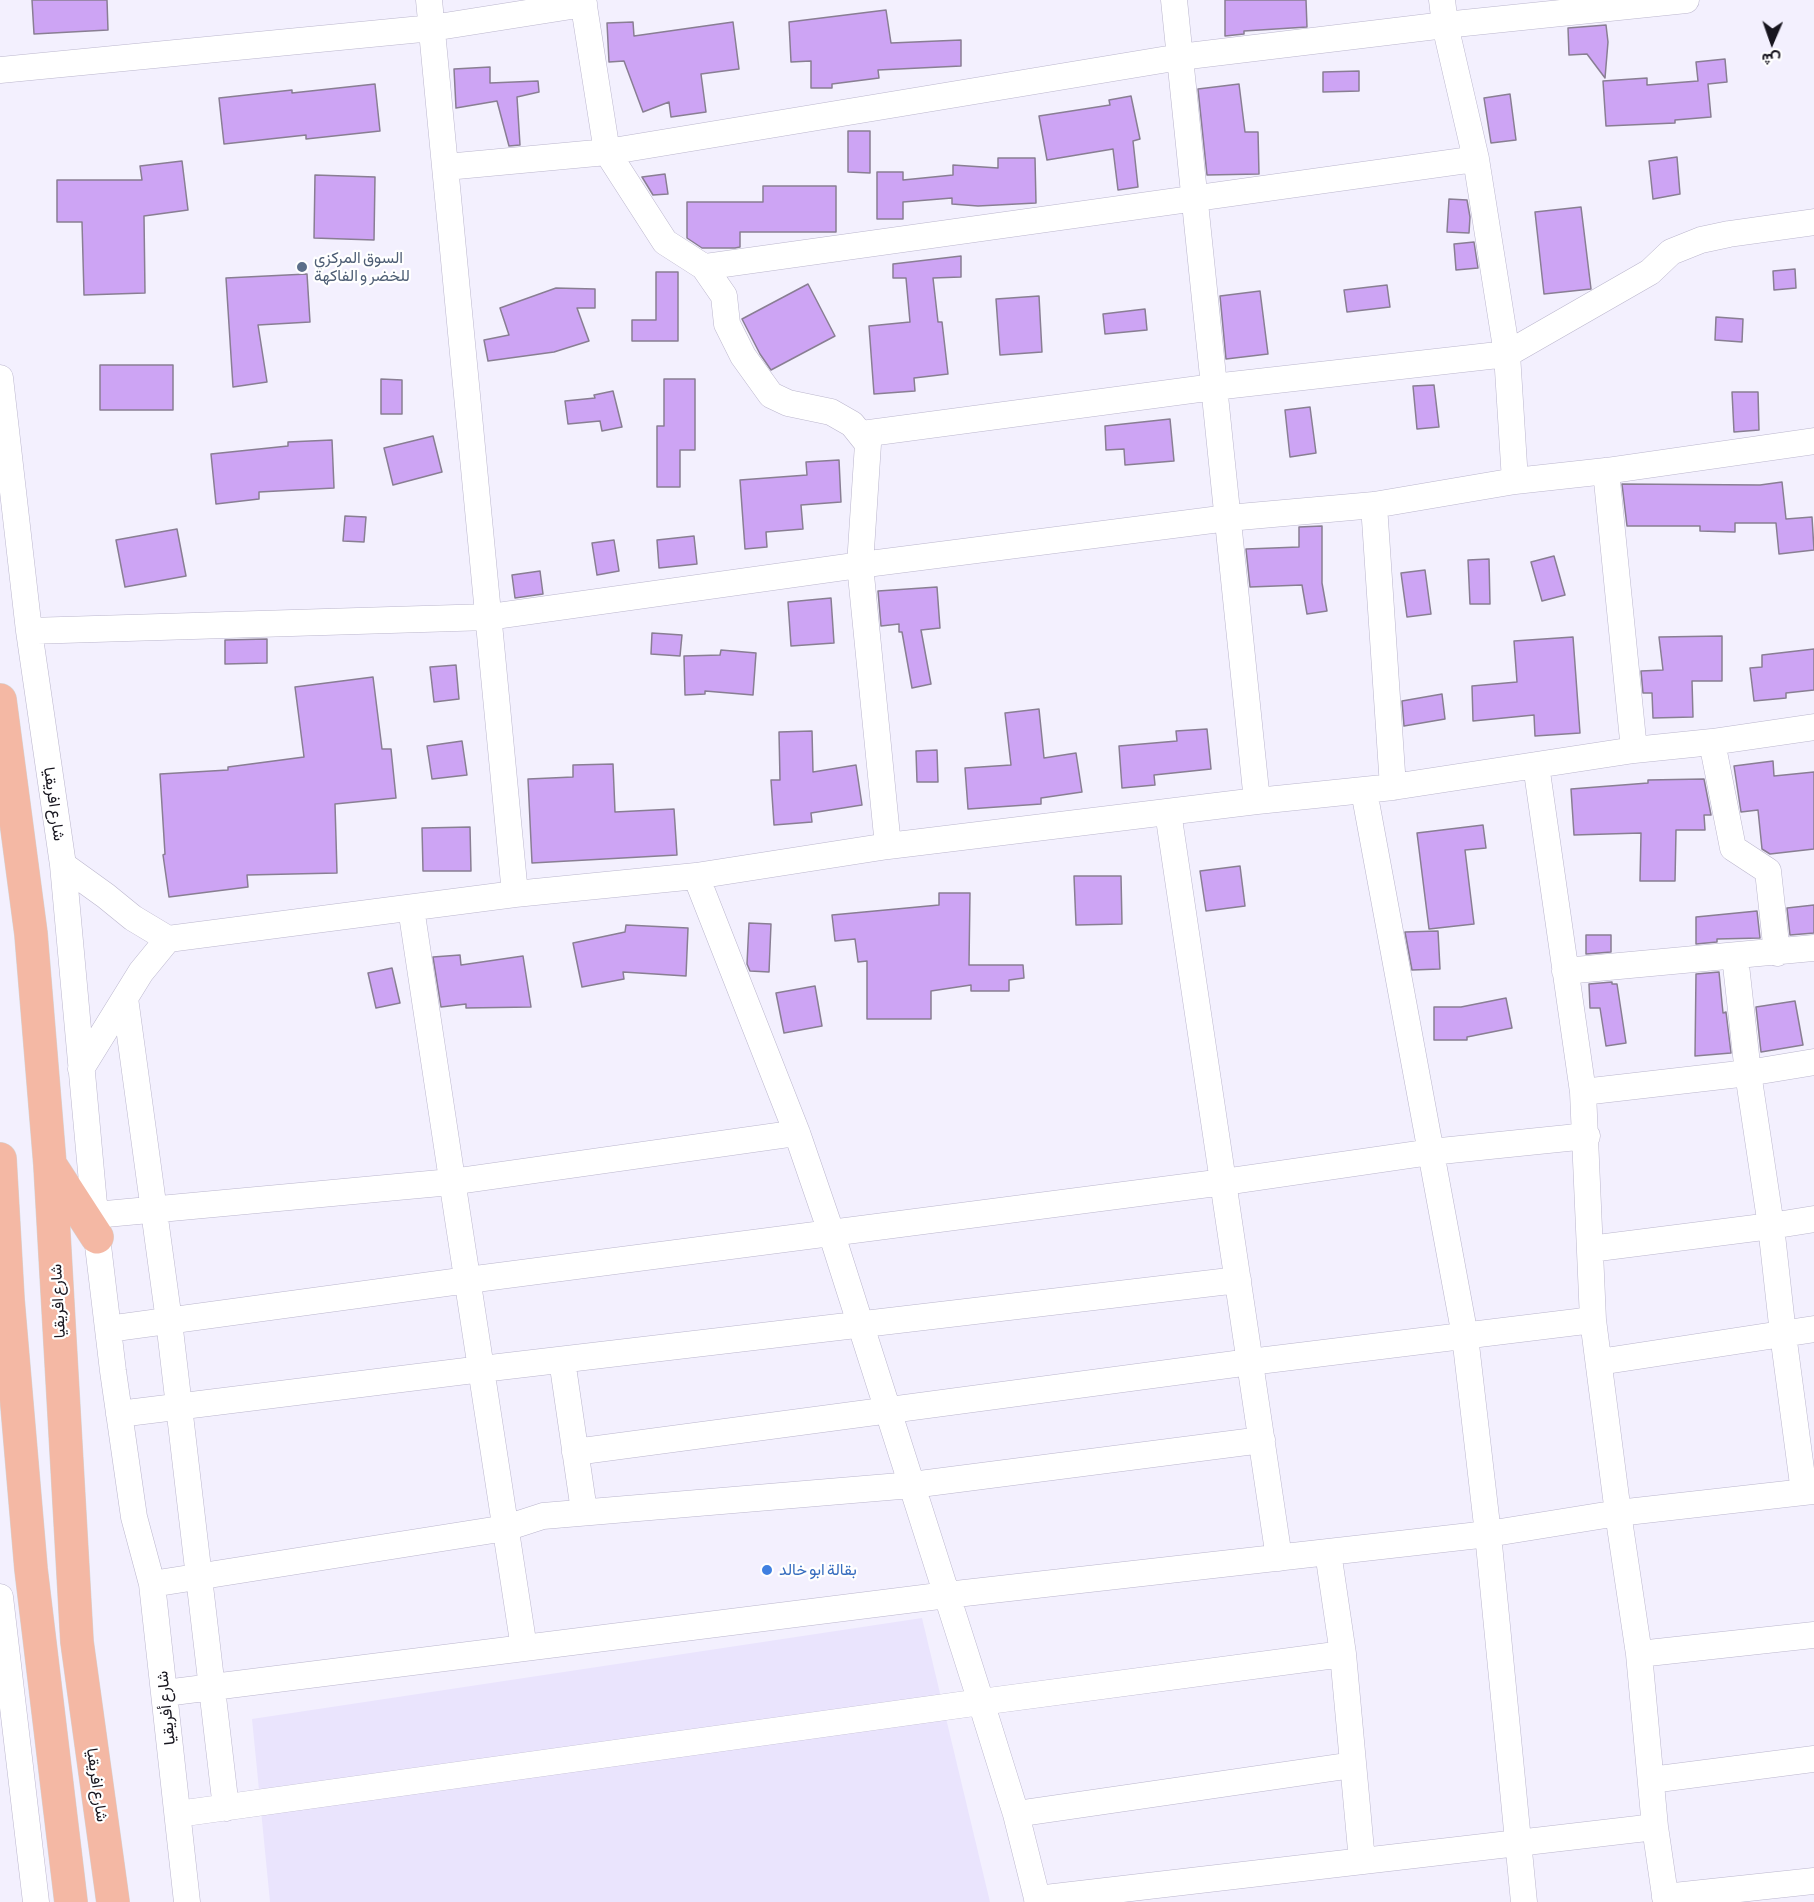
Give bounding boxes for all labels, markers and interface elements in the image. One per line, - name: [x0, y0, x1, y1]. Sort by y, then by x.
- north arrow: [1742, 12, 1802, 72]
- text: ش: [1761, 51, 1781, 69]
- place label: السوق المركزي للخضر و الفاكهة: [314, 248, 410, 286]
- marker: السوق المركزي للخضر و الفاكهة: [295, 260, 309, 274]
- street label: شارع افريقيا: [39, 766, 69, 842]
- street label: شارع افريقيا: [46, 1263, 70, 1339]
- place label: بقالة ابو خالد: [779, 1560, 857, 1580]
- marker: بقالة ابو خالد: [760, 1563, 774, 1577]
- street label: شارع أفريقيا: [153, 1670, 179, 1746]
- street label: شارع افريقيا: [82, 1747, 112, 1823]

